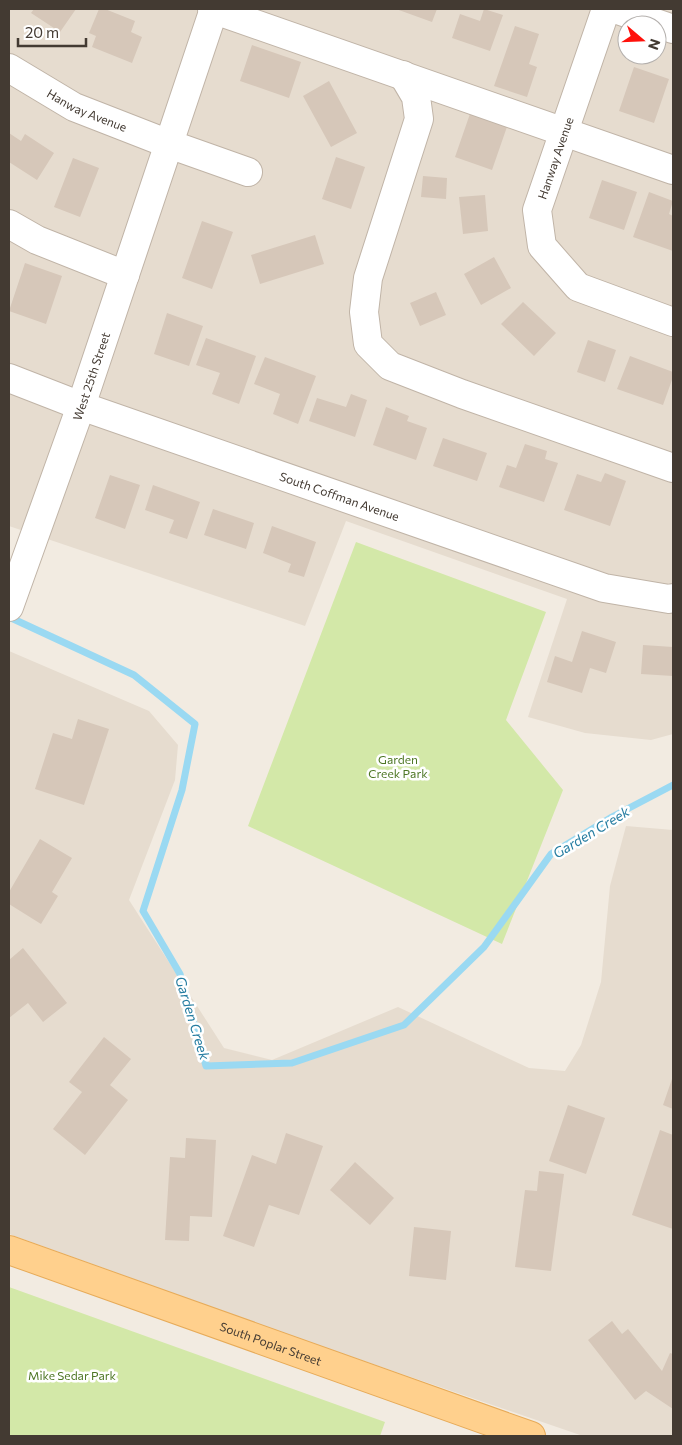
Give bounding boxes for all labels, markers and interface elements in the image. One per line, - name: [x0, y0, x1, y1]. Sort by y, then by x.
- scale bar: [18, 15, 85, 47]
- north arrow: [617, 15, 667, 65]
- text: 20 m: [25, 23, 59, 41]
- text: N: [645, 37, 665, 52]
- street label: Hanway Avenue: [45, 86, 129, 134]
- street label: Hanway Avenue: [534, 115, 576, 201]
- street label: West 25th Street: [70, 330, 112, 422]
- street label: South Coffman Avenue: [278, 469, 401, 523]
- park label: Garden Creek Park: [368, 752, 428, 780]
- water label: Garden Creek: [550, 802, 633, 862]
- water label: Garden Creek: [172, 974, 214, 1062]
- street label: South Poplar Street: [218, 1319, 324, 1368]
- park label: Mike Sedar Park: [28, 1368, 117, 1382]

